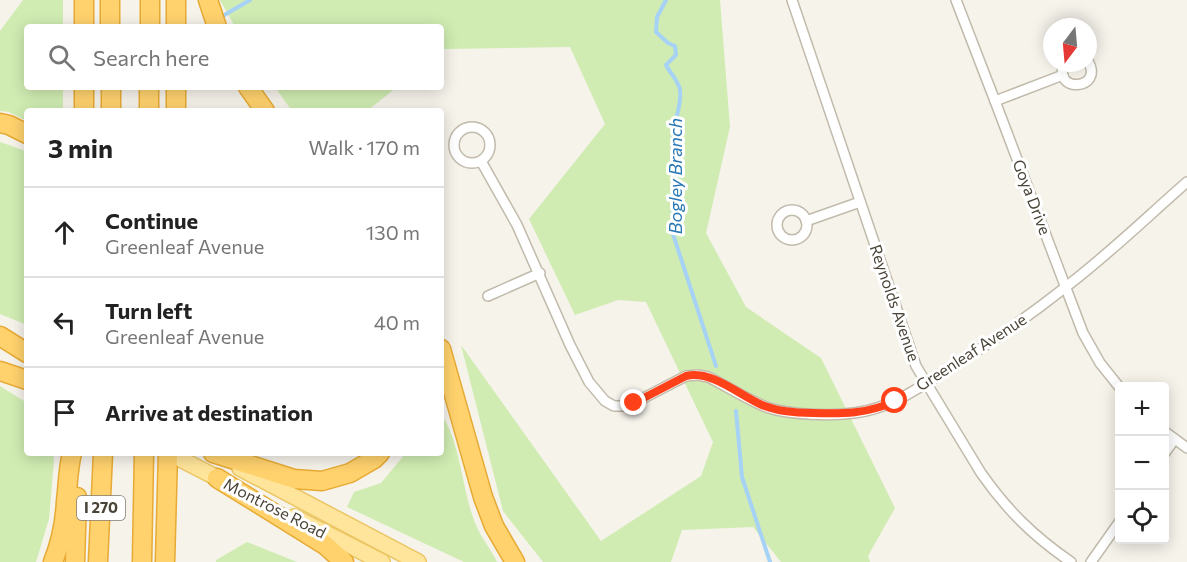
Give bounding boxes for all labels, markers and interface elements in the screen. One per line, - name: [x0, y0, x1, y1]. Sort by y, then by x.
- north arrow: [1043, 18, 1097, 72]
- search box: [24, 24, 444, 90]
- icon: search: [45, 41, 78, 74]
- text: Search here: [93, 44, 209, 71]
- water label: Bogley Branch: [664, 118, 686, 234]
- text: 3 min: [48, 132, 113, 163]
- text: Walk · 170 m: [309, 135, 420, 159]
- street label: Goya Drive: [1009, 156, 1056, 237]
- text: Continue: [105, 207, 198, 234]
- icon: ahead: [48, 216, 81, 249]
- text: 130 m: [366, 220, 420, 244]
- text: Greenleaf Avenue: [105, 234, 264, 258]
- street label: Reynolds Avenue: [867, 242, 924, 364]
- text: Turn left: [105, 297, 192, 324]
- icon: left: [48, 306, 81, 339]
- street label: Greenleaf Avenue: [912, 309, 1029, 394]
- text: 40 m: [374, 310, 420, 334]
- text: Greenleaf Avenue: [105, 324, 264, 348]
- map controls: [1115, 382, 1169, 544]
- button: +: [1115, 382, 1169, 436]
- route start: [881, 387, 907, 413]
- route end: [620, 389, 646, 415]
- icon: arrive: [48, 396, 81, 429]
- text: Arrive at destination: [105, 399, 313, 426]
- button: −: [1115, 436, 1169, 490]
- street label: Montrose Road: [221, 474, 330, 541]
- button: locate: [1115, 490, 1169, 544]
- road number: I 270: [77, 496, 125, 520]

